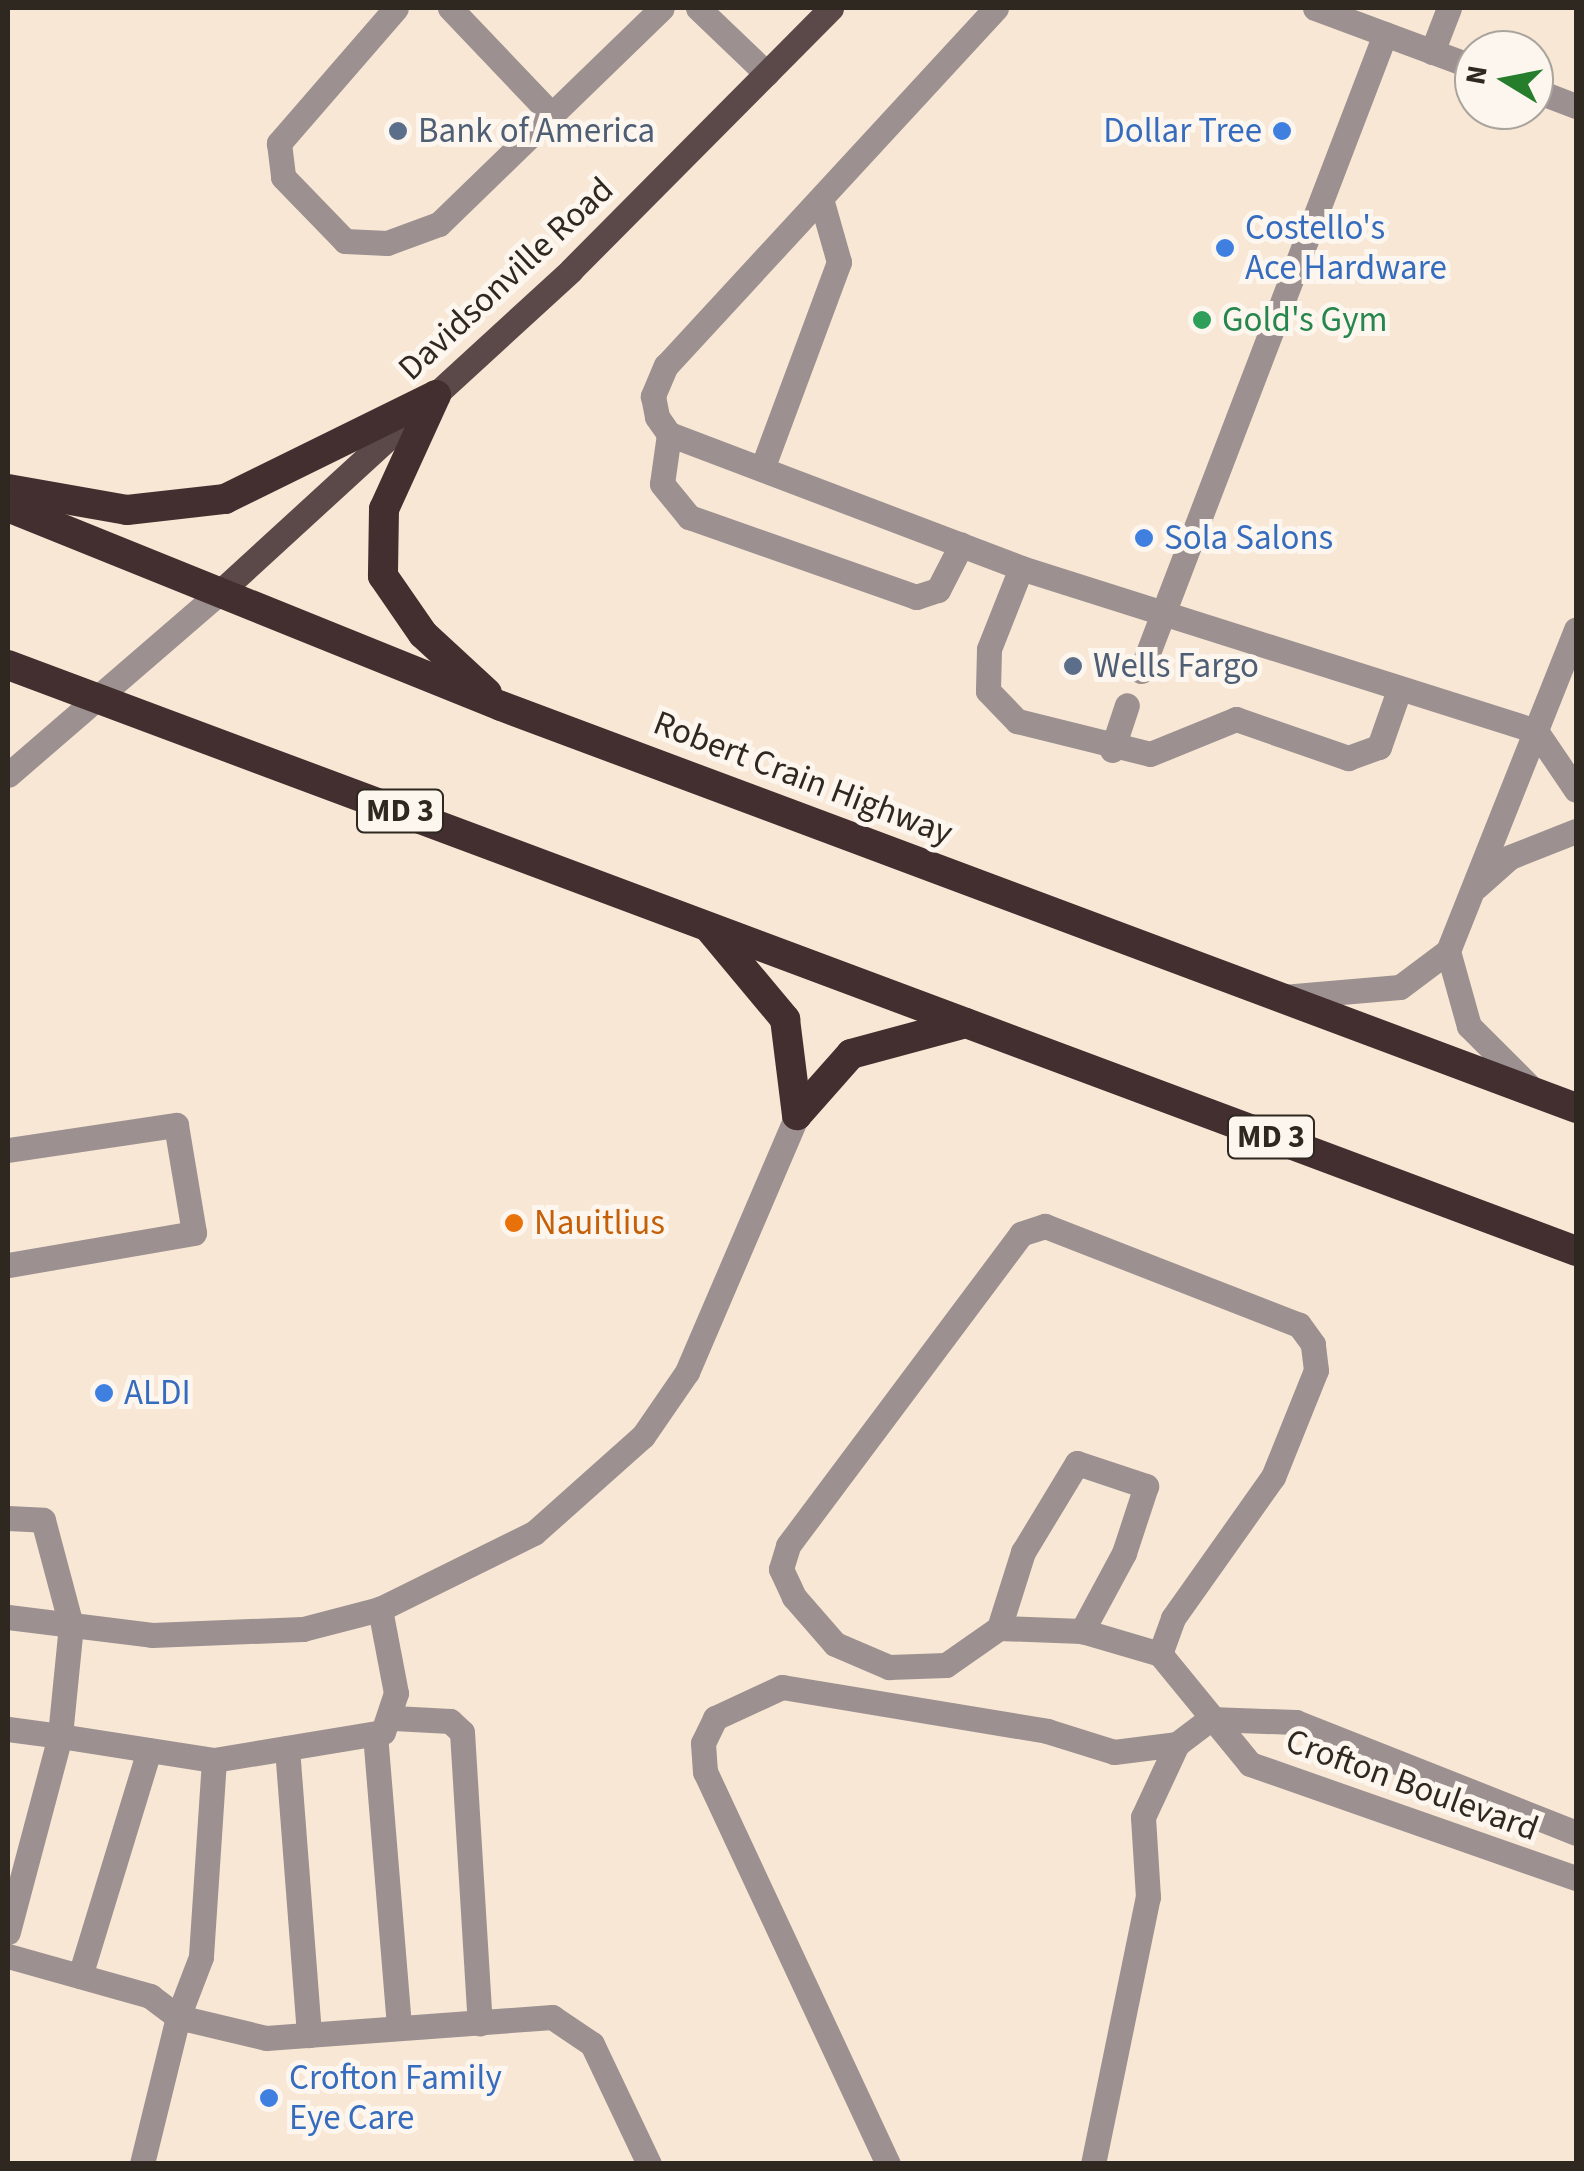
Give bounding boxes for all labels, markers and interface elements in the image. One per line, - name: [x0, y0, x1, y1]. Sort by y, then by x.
- north arrow: [1454, 30, 1554, 130]
- text: N: [1455, 62, 1498, 88]
- place label: Bank of America: [418, 110, 655, 152]
- place label: Dollar Tree: [1103, 110, 1262, 152]
- marker: Bank of America: [387, 120, 409, 142]
- marker: Dollar Tree: [1271, 120, 1293, 142]
- street label: Davidsonville Road: [390, 169, 622, 389]
- place label: Costello's Ace Hardware: [1245, 207, 1447, 289]
- marker: Costello's Ace Hardware: [1214, 237, 1236, 259]
- place label: Gold's Gym: [1222, 299, 1388, 341]
- marker: Gold's Gym: [1191, 309, 1213, 331]
- place label: Sola Salons: [1164, 517, 1333, 559]
- marker: Sola Salons: [1133, 527, 1155, 549]
- place label: Wells Fargo: [1093, 645, 1259, 687]
- marker: Wells Fargo: [1062, 655, 1084, 677]
- street label: Robert Crain Highway: [648, 702, 958, 854]
- road number: MD 3: [355, 784, 445, 838]
- road number: MD 3: [1226, 1110, 1316, 1164]
- place label: Nauitlius: [534, 1202, 665, 1244]
- marker: Nauitlius: [503, 1212, 525, 1234]
- place label: ALDI: [124, 1372, 191, 1414]
- marker: ALDI: [93, 1382, 115, 1404]
- street label: Crofton Boulevard: [1280, 1720, 1544, 1850]
- place label: Crofton Family Eye Care: [289, 2057, 502, 2139]
- marker: Crofton Family Eye Care: [258, 2087, 280, 2109]

